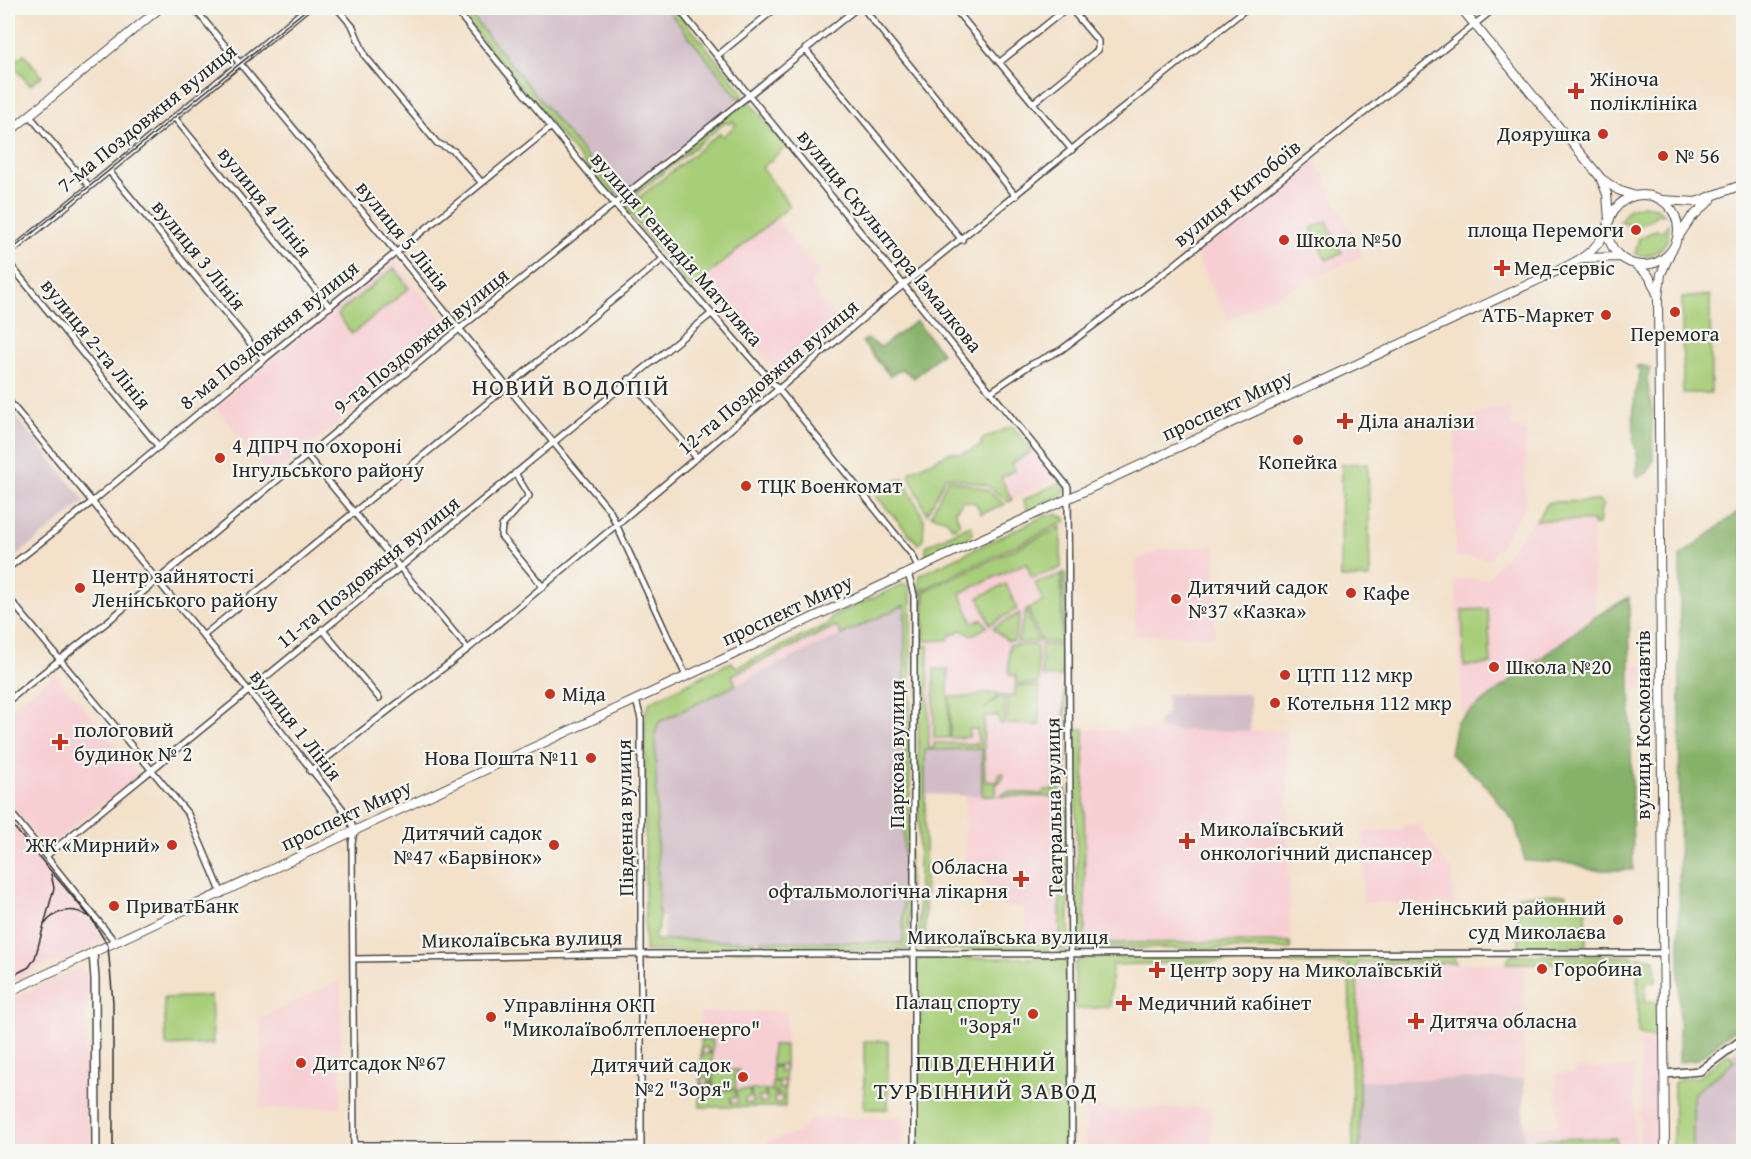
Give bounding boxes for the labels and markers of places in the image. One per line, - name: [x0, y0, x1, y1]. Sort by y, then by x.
- place label: Жіноча поліклініка: [1589, 63, 1698, 118]
- marker: Жіноча поліклініка: [1567, 82, 1585, 100]
- place label: Доярушка: [1496, 118, 1591, 149]
- marker: Доярушка: [1596, 127, 1610, 141]
- place label: № 56: [1675, 140, 1720, 171]
- marker: № 56: [1656, 149, 1670, 163]
- place label: площа Перемоги: [1467, 214, 1624, 245]
- marker: площа Перемоги: [1629, 223, 1643, 237]
- place label: Школа №50: [1296, 224, 1402, 255]
- marker: Школа №50: [1277, 233, 1291, 247]
- place label: Мед-сервіс: [1514, 252, 1615, 283]
- marker: Мед-сервіс: [1495, 261, 1509, 275]
- place label: АТБ-Маркет: [1482, 299, 1594, 330]
- marker: Перемога: [1668, 305, 1682, 319]
- marker: АТБ-Маркет: [1599, 308, 1613, 322]
- place label: Перемога: [1630, 318, 1720, 349]
- place label: Діла аналізи: [1357, 405, 1475, 436]
- marker: Діла аналізи: [1336, 412, 1354, 430]
- place label: 4 ДПРЧ по охороні Інгульського району: [232, 430, 425, 485]
- marker: Копейка: [1291, 433, 1305, 447]
- place label: Копейка: [1259, 446, 1337, 477]
- marker: 4 ДПРЧ по охороні Інгульського району: [213, 451, 227, 465]
- place label: ТЦК Военкомат: [758, 470, 902, 501]
- marker: ТЦК Военкомат: [739, 479, 753, 493]
- place label: Центр зайнятості Ленінського району: [92, 560, 278, 615]
- place label: Дитячий садок №37 «Казка»: [1187, 571, 1328, 626]
- place label: Кафе: [1363, 577, 1410, 608]
- marker: Центр зайнятості Ленінського району: [73, 581, 87, 595]
- marker: Кафе: [1344, 586, 1358, 600]
- marker: Дитячий садок №37 «Казка»: [1169, 592, 1183, 606]
- place label: Школа №20: [1506, 651, 1612, 682]
- place label: ЦТП 112 мкр: [1297, 659, 1413, 690]
- marker: Школа №20: [1487, 660, 1501, 674]
- marker: ЦТП 112 мкр: [1278, 668, 1292, 682]
- place label: Міда: [562, 678, 606, 709]
- marker: Міда: [543, 687, 557, 701]
- place label: Котельня 112 мкр: [1287, 687, 1452, 718]
- marker: Котельня 112 мкр: [1268, 696, 1282, 710]
- place label: пологовий будинок № 2: [74, 714, 192, 769]
- marker: пологовий будинок № 2: [51, 733, 69, 751]
- place label: Нова Пошта №11: [425, 742, 579, 773]
- marker: Нова Пошта №11: [584, 751, 598, 765]
- place label: Миколаївський онкологічний диспансер: [1200, 813, 1432, 868]
- place label: Дитячий садок №47 «Барвінок»: [393, 817, 542, 872]
- place label: ЖК «Мирний»: [25, 829, 160, 860]
- marker: Миколаївський онкологічний диспансер: [1178, 832, 1196, 850]
- marker: ЖК «Мирний»: [165, 838, 179, 852]
- marker: Дитячий садок №47 «Барвінок»: [547, 838, 561, 852]
- place label: Обласна офтальмологічна лікарня: [768, 851, 1008, 906]
- marker: Обласна офтальмологічна лікарня: [1012, 870, 1030, 888]
- place label: ПриватБанк: [126, 890, 239, 921]
- place label: Ленінський районний суд Миколаєва: [1399, 892, 1606, 947]
- marker: ПриватБанк: [107, 899, 121, 913]
- marker: Ленінський районний суд Миколаєва: [1611, 913, 1625, 927]
- place label: Горобина: [1554, 953, 1642, 984]
- place label: Центр зору на Миколаївській: [1170, 954, 1442, 985]
- marker: Центр зору на Миколаївській: [1148, 961, 1166, 979]
- marker: Горобина: [1535, 962, 1549, 976]
- place label: Палац спорту "Зоря": [895, 986, 1021, 1041]
- place label: Медичний кабінет: [1138, 987, 1311, 1018]
- place label: Управління ОКП "Миколаївоблтеплоенерго": [503, 989, 760, 1044]
- marker: Медичний кабінет: [1115, 994, 1133, 1012]
- place label: Дитяча обласна: [1429, 1005, 1577, 1036]
- marker: Палац спорту "Зоря": [1026, 1007, 1040, 1021]
- marker: Управління ОКП "Миколаївоблтеплоенерго": [484, 1010, 498, 1024]
- marker: Дитяча обласна: [1407, 1012, 1425, 1030]
- place label: Дитсадок №67: [312, 1047, 446, 1078]
- place label: Дитячий садок №2 "Зоря": [590, 1049, 731, 1104]
- marker: Дитсадок №67: [294, 1056, 308, 1070]
- marker: Дитячий садок №2 "Зоря": [736, 1070, 750, 1084]

